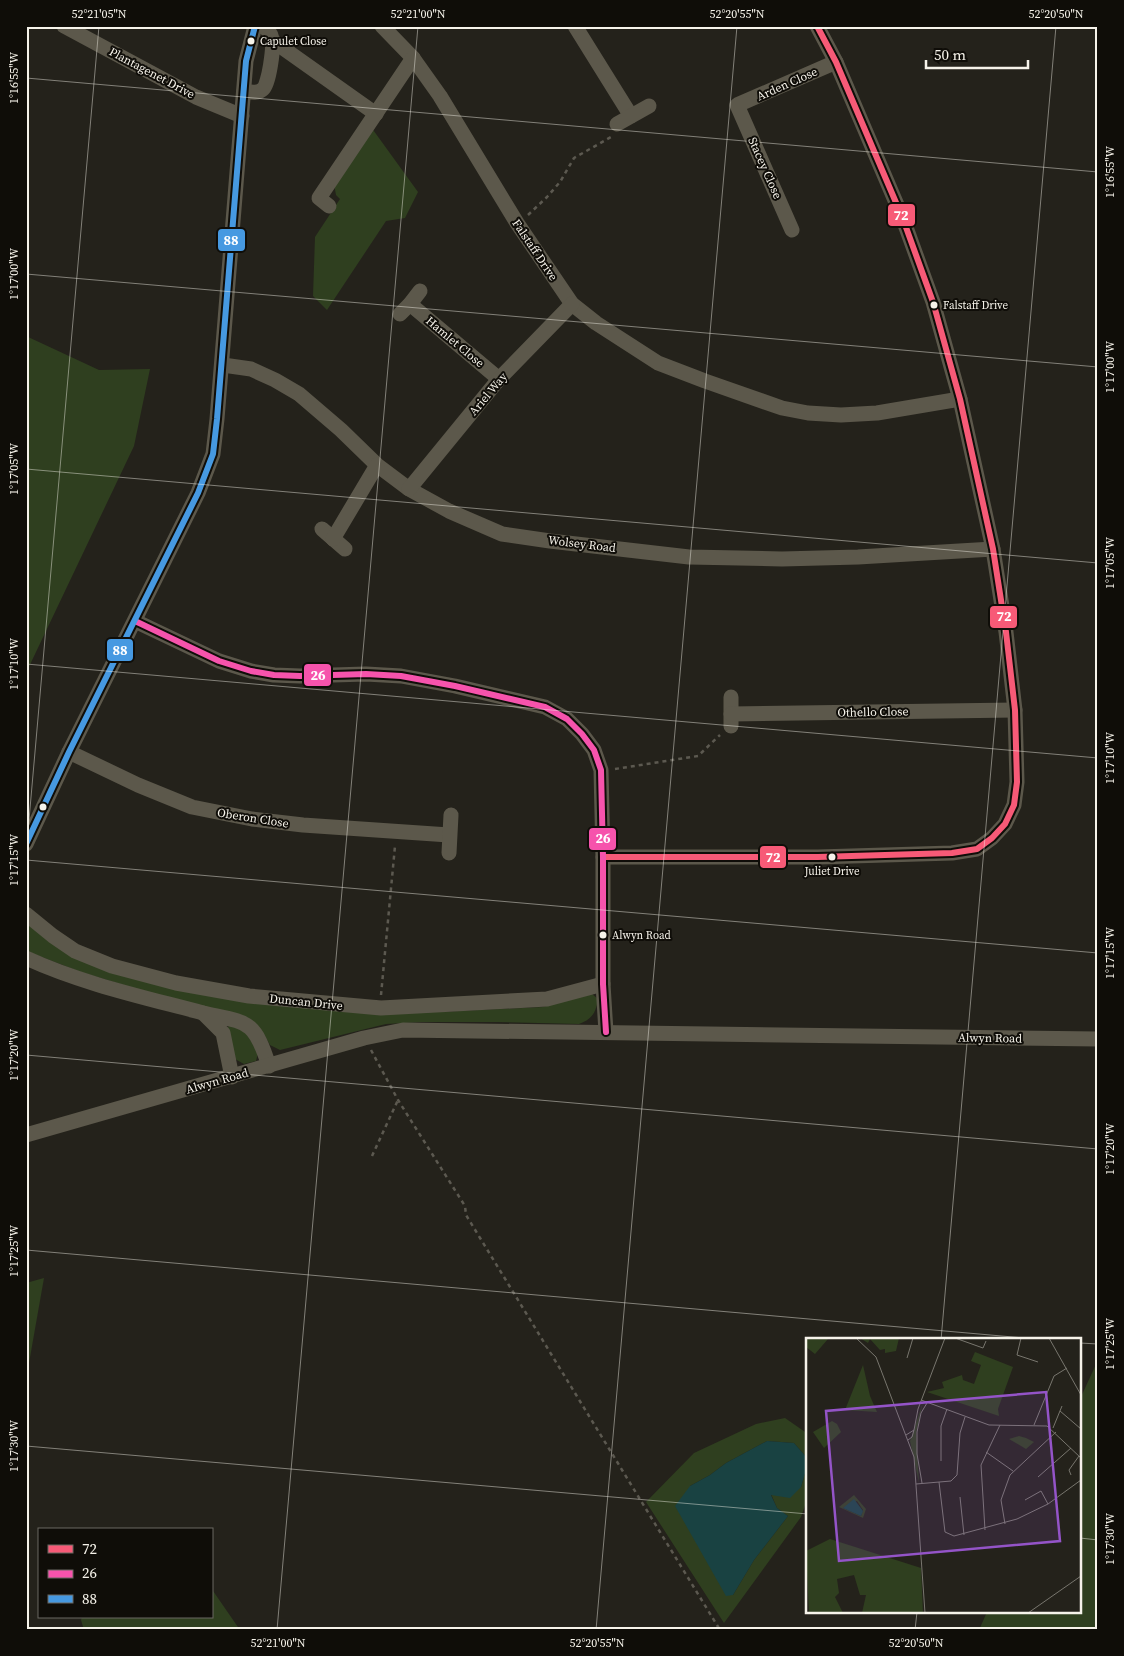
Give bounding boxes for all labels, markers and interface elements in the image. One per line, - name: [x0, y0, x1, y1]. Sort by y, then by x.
- text: 52°21'05"N: [71, 6, 127, 22]
- text: 52°21'00"N: [390, 6, 446, 22]
- text: 52°20'55"N: [709, 6, 765, 22]
- text: 52°20'50"N: [1028, 6, 1084, 22]
- place label: Capulet Close: [260, 34, 327, 49]
- marker: Capulet Close: [246, 36, 256, 46]
- scale bar: [926, 38, 1029, 70]
- street label: Plantagenet Drive: [106, 44, 198, 102]
- text: 50 m: [934, 44, 966, 65]
- text: 1°16'55"W: [6, 52, 22, 104]
- street label: Arden Close: [754, 63, 820, 105]
- street label: Stacey Close: [744, 135, 786, 201]
- text: 1°16'55"W: [1102, 146, 1118, 198]
- line badge: 72: [887, 203, 916, 227]
- text: 72: [893, 205, 909, 225]
- street label: Falstaff Drive: [509, 216, 561, 284]
- line badge: 88: [217, 228, 246, 252]
- text: 88: [223, 230, 239, 250]
- text: 1°17'00"W: [6, 248, 22, 300]
- place label: Falstaff Drive: [943, 298, 1008, 313]
- marker: Falstaff Drive: [929, 300, 939, 310]
- street label: Hamlet Close: [422, 313, 488, 371]
- text: 1°17'00"W: [1102, 341, 1118, 393]
- street label: Ariel Way: [465, 368, 511, 419]
- text: 1°17'05"W: [6, 443, 22, 495]
- street label: Wolsey Road: [547, 532, 617, 556]
- text: 1°17'05"W: [1102, 537, 1118, 589]
- line badge: 72: [989, 605, 1018, 629]
- text: 72: [996, 606, 1012, 626]
- text: 1°17'10"W: [6, 638, 22, 690]
- line badge: 88: [106, 638, 134, 662]
- text: 88: [112, 640, 128, 660]
- line badge: 26: [303, 663, 332, 687]
- text: 26: [310, 665, 326, 685]
- street label: Othello Close: [837, 703, 909, 721]
- text: 1°17'10"W: [1102, 732, 1118, 784]
- unlabelled marker: [38, 802, 48, 812]
- street label: Oberon Close: [216, 804, 290, 832]
- line badge: 26: [588, 827, 617, 851]
- text: 26: [595, 828, 611, 848]
- text: 1°17'15"W: [6, 834, 22, 886]
- line badge: 72: [759, 845, 787, 869]
- text: 72: [765, 847, 781, 867]
- marker: Juliet Drive: [827, 852, 837, 862]
- place label: Juliet Drive: [803, 864, 860, 879]
- text: 1°17'15"W: [1102, 927, 1118, 979]
- place label: Alwyn Road: [612, 928, 672, 943]
- marker: Alwyn Road: [598, 930, 608, 940]
- street label: Duncan Drive: [269, 990, 343, 1014]
- text: 1°17'20"W: [6, 1029, 22, 1081]
- street label: Alwyn Road: [958, 1029, 1022, 1047]
- street label: Alwyn Road: [184, 1064, 250, 1098]
- text: 1°17'20"W: [1102, 1123, 1118, 1175]
- text: 1°17'25"W: [6, 1225, 22, 1277]
- text: 1°17'25"W: [1102, 1318, 1118, 1370]
- inset map: [806, 1338, 1082, 1614]
- text: 1°17'30"W: [6, 1420, 22, 1472]
- text: 1°17'30"W: [1102, 1513, 1118, 1565]
- legend: [38, 1528, 212, 1618]
- text: 72: [82, 1538, 97, 1559]
- text: 26: [82, 1562, 97, 1583]
- text: 88: [82, 1588, 97, 1609]
- text: 52°21'00"N: [250, 1635, 306, 1651]
- text: 52°20'55"N: [569, 1635, 625, 1651]
- text: 52°20'50"N: [888, 1635, 944, 1651]

